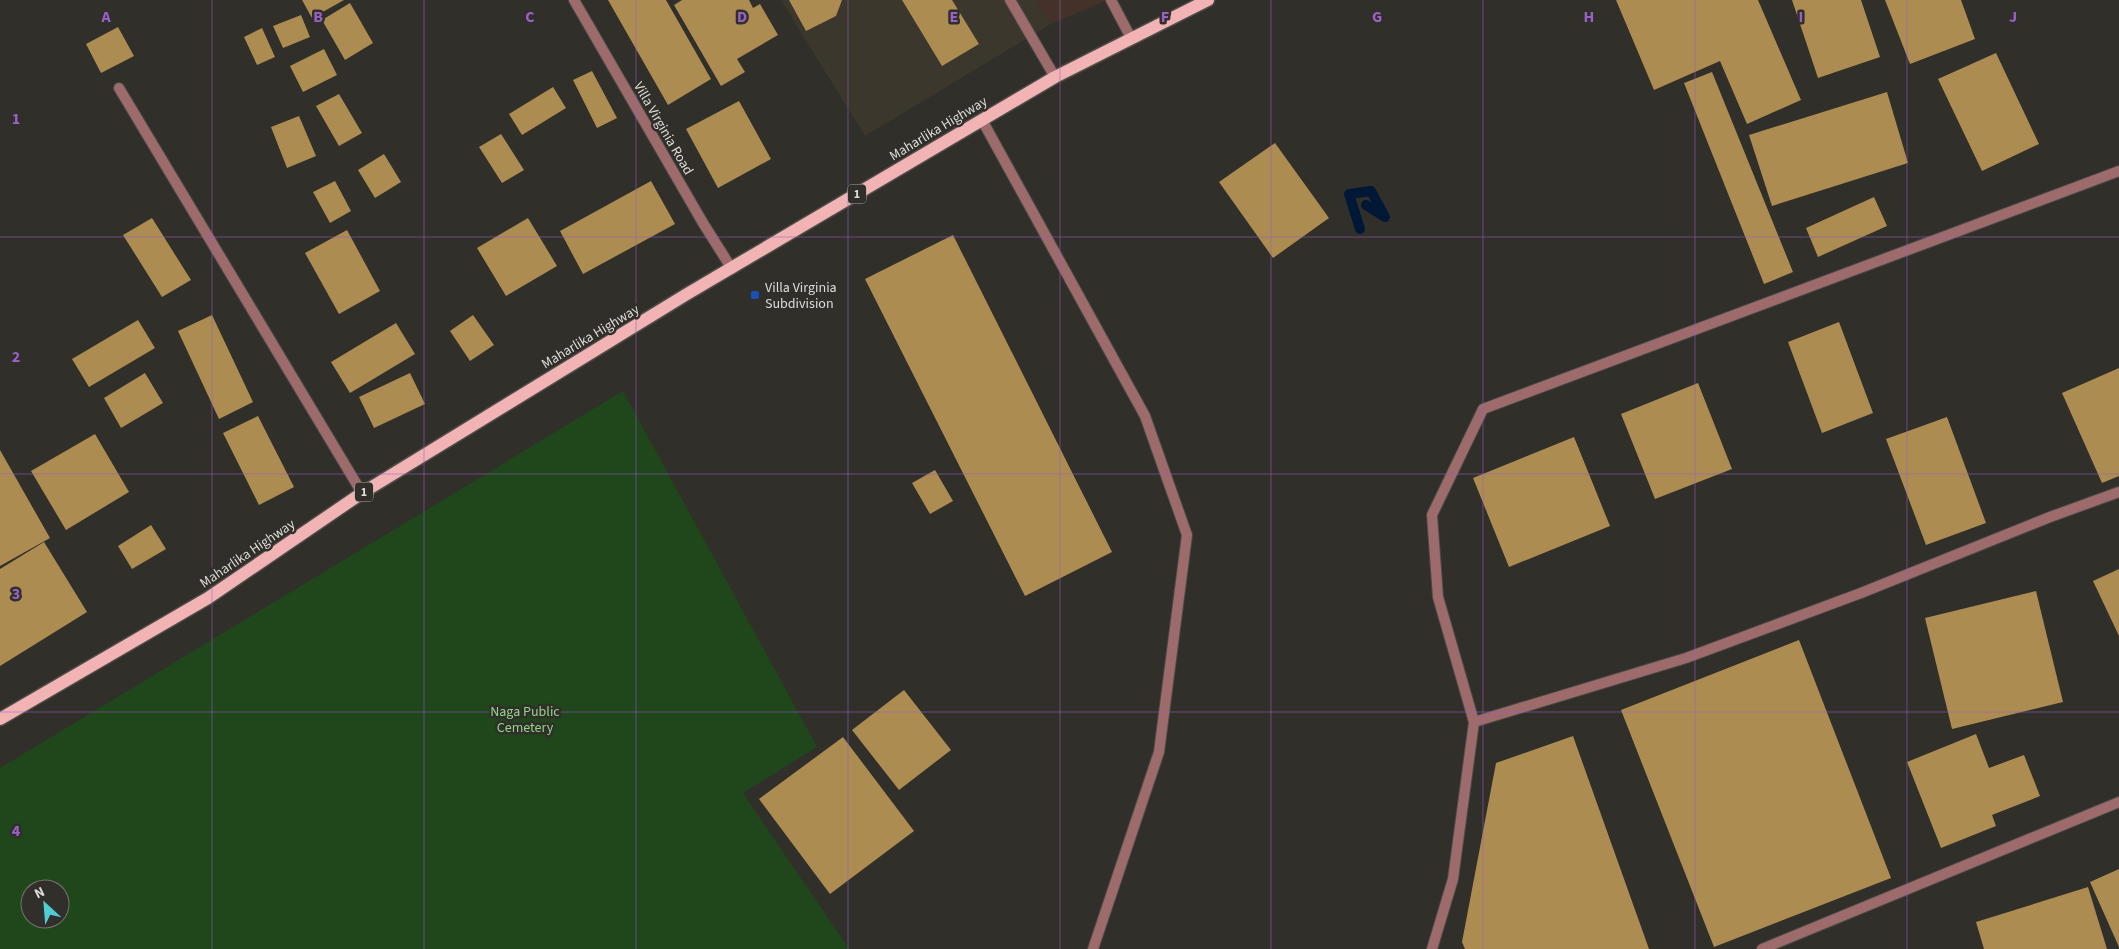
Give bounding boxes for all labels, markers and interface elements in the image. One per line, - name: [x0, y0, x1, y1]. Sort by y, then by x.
- text: A: [100, 6, 111, 28]
- text: B: [313, 6, 323, 28]
- text: C: [525, 6, 535, 28]
- text: D: [737, 6, 747, 28]
- text: E: [950, 6, 958, 28]
- text: F: [1161, 6, 1169, 28]
- text: G: [1372, 6, 1382, 28]
- text: H: [1584, 6, 1594, 28]
- text: I: [1799, 6, 1803, 28]
- text: J: [2009, 6, 2017, 28]
- street label: Villa Virginia Road: [628, 78, 698, 179]
- street label: Maharlika Highway: [886, 91, 992, 166]
- text: 1: [12, 108, 20, 130]
- road number: 1: [848, 184, 866, 203]
- place label: Villa Virginia Subdivision: [765, 278, 837, 314]
- marker: Villa Virginia Subdivision: [749, 289, 761, 301]
- street label: Maharlika Highway: [538, 299, 644, 374]
- text: 2: [12, 346, 20, 368]
- road number: 1: [355, 482, 373, 502]
- street label: Maharlika Highway: [196, 514, 300, 593]
- text: 3: [12, 583, 20, 605]
- park label: Naga Public Cemetery: [490, 702, 560, 738]
- text: 4: [12, 820, 21, 842]
- north arrow: [20, 879, 70, 929]
- text: N: [31, 882, 48, 904]

